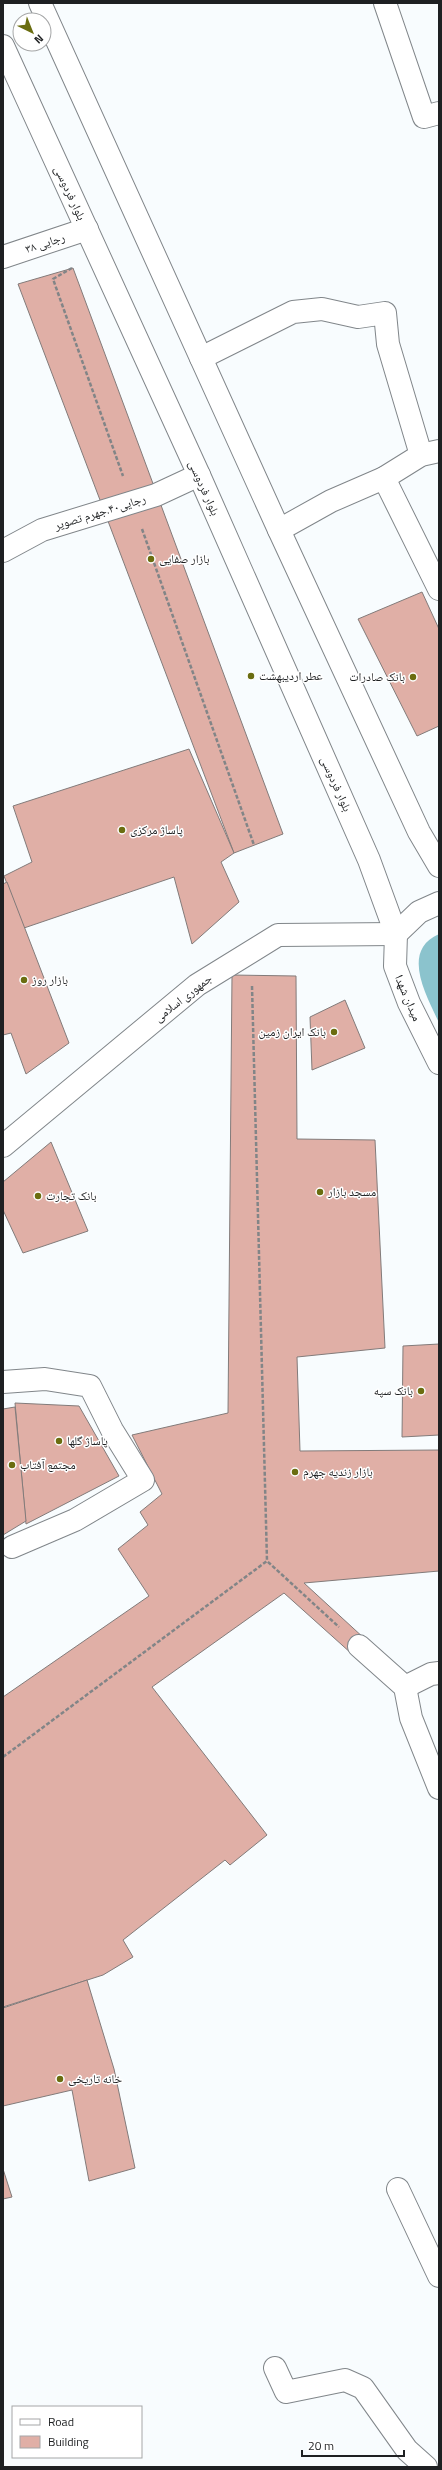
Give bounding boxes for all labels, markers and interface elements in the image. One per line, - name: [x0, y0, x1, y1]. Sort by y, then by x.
- north arrow: [12, 12, 52, 52]
- text: N: [31, 31, 47, 48]
- street label: بلوار فردوسی: [49, 162, 91, 223]
- street label: رجایی ۳۸: [22, 227, 68, 258]
- street label: بلوار فردوسی: [184, 457, 225, 518]
- street label: رجایی۴۰.جهرم تصویر: [51, 488, 148, 535]
- place label: بازار صفایی: [159, 549, 210, 568]
- marker: بازار صفایی: [146, 554, 156, 564]
- place label: عطر اردیبهشت: [259, 666, 323, 685]
- place label: بانک صادرات: [349, 667, 405, 686]
- marker: عطر اردیبهشت: [246, 671, 256, 681]
- marker: بانک صادرات: [408, 672, 418, 682]
- street label: بلوار فردوسی: [316, 753, 357, 814]
- place label: پاساژ مرکزی: [130, 820, 183, 839]
- marker: پاساژ مرکزی: [117, 825, 127, 835]
- street label: جمهوری اسلامی: [150, 969, 216, 1026]
- place label: بازار روز: [31, 970, 68, 989]
- street label: میدان شهدا: [390, 972, 427, 1024]
- marker: بازار روز: [19, 975, 29, 985]
- place label: بانک ایران زمین: [259, 1022, 326, 1041]
- marker: بانک ایران زمین: [329, 1027, 339, 1037]
- place label: مسجد بازار: [327, 1182, 376, 1201]
- place label: بانک تجارت: [46, 1186, 97, 1205]
- marker: مسجد بازار: [315, 1187, 325, 1197]
- marker: بانک تجارت: [33, 1191, 43, 1201]
- place label: بانک سپه: [374, 1381, 413, 1400]
- marker: بانک سپه: [416, 1386, 426, 1396]
- place label: پاساژ گلها: [67, 1431, 108, 1450]
- marker: پاساژ گلها: [54, 1436, 64, 1446]
- place label: مجتمع آفتاب: [20, 1455, 76, 1474]
- marker: مجتمع آفتاب: [7, 1460, 17, 1470]
- place label: بازار زندیه جهرم: [303, 1462, 373, 1481]
- marker: بازار زندیه جهرم: [290, 1467, 300, 1477]
- place label: خانه تاریخی: [68, 2069, 123, 2088]
- marker: خانه تاریخی: [55, 2074, 65, 2084]
- legend: [12, 2406, 142, 2458]
- text: Road: [48, 2412, 74, 2431]
- text: Building: [48, 2432, 89, 2451]
- scale bar: [302, 2432, 404, 2458]
- text: 20 m: [308, 2436, 334, 2455]

